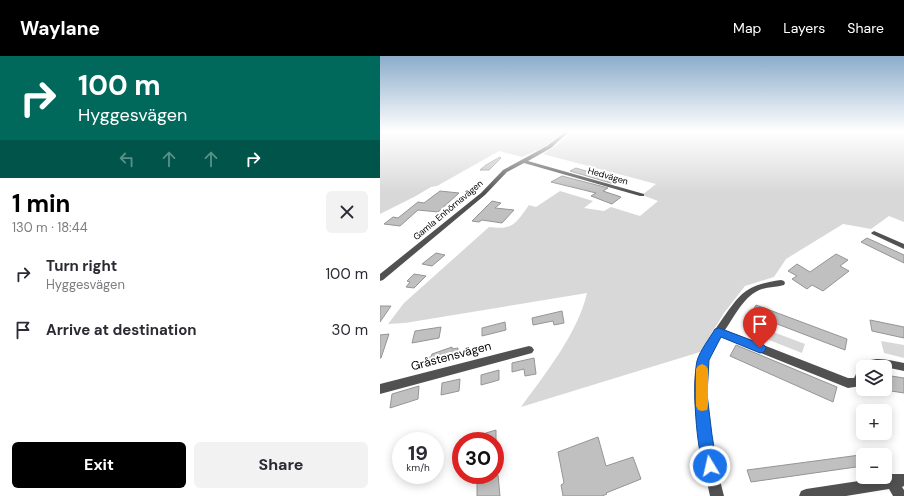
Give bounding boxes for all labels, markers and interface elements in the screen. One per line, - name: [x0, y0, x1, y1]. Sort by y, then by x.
- text: Waylane: [20, 16, 100, 41]
- text: Map: [733, 19, 761, 37]
- text: Layers: [783, 19, 825, 37]
- text: Share: [847, 19, 884, 37]
- text: 100 m: [78, 67, 161, 104]
- icon: right: [12, 72, 64, 124]
- text: Hyggesvägen: [78, 103, 187, 127]
- icon: left: [116, 148, 138, 170]
- icon: ahead: [158, 148, 180, 170]
- icon: ahead: [200, 148, 222, 170]
- icon: right: [242, 148, 264, 170]
- street label: Hedvägen: [586, 165, 630, 187]
- street label: Gamla Enhörnavägen: [411, 177, 485, 243]
- text: 1 min: [12, 188, 70, 219]
- button: close: [326, 191, 368, 233]
- text: 130 m · 18:44: [12, 219, 88, 236]
- text: Turn right: [46, 256, 117, 276]
- icon: right: [12, 263, 34, 285]
- text: 100 m: [325, 264, 368, 284]
- text: Hyggesvägen: [46, 276, 125, 293]
- pin: [743, 307, 777, 348]
- icon: arrive: [749, 313, 771, 335]
- icon: arrive: [12, 319, 34, 341]
- text: Arrive at destination: [46, 320, 197, 340]
- text: 30 m: [332, 320, 368, 340]
- street label: Gråstensvägen: [409, 338, 493, 374]
- map controls: [856, 360, 892, 484]
- button: layers: [856, 360, 892, 396]
- button: +: [856, 404, 892, 440]
- speed limit sign: 30: [452, 432, 504, 484]
- text: 19: [408, 440, 428, 466]
- button: Exit: [12, 442, 186, 488]
- button: Share: [194, 442, 368, 488]
- position arrow: [689, 445, 731, 487]
- button: −: [856, 448, 892, 484]
- text: km/h: [406, 461, 430, 474]

